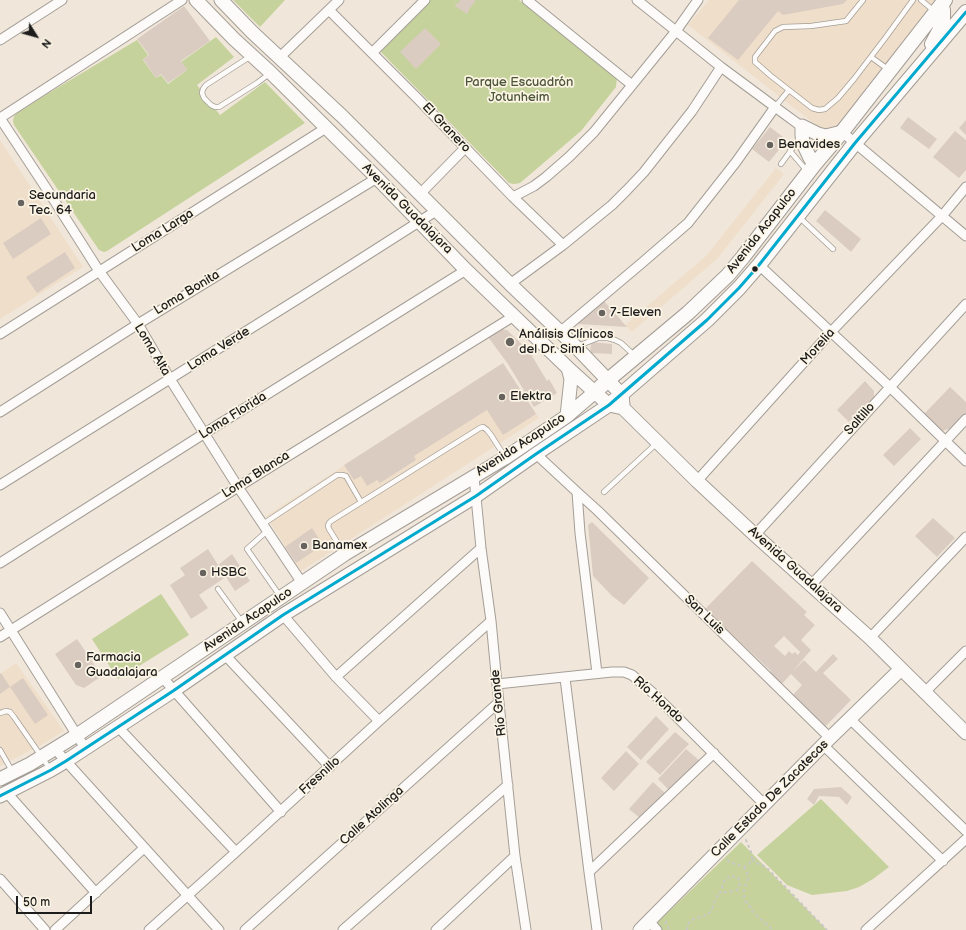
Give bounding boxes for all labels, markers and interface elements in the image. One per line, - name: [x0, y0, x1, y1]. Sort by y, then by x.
- north arrow: [16, 16, 56, 56]
- text: N: [38, 36, 54, 51]
- park label: Parque Escuadrón Jotunheim: [465, 75, 573, 106]
- street label: El Granero: [418, 100, 474, 156]
- place label: Benavides: [778, 137, 840, 153]
- marker: Benavides: [765, 140, 775, 150]
- street label: Avenida Guadalajara: [358, 160, 456, 258]
- street label: Avenida Acapulco: [724, 185, 800, 277]
- place label: Secundaria Tec. 64: [29, 188, 96, 219]
- marker: Secundaria Tec. 64: [16, 198, 26, 208]
- street label: Loma Larga: [129, 206, 197, 256]
- unlabelled marker: [750, 264, 760, 274]
- street label: Loma Bonita: [151, 267, 223, 319]
- place label: 7-Eleven: [610, 305, 661, 321]
- marker: 7-Eleven: [597, 308, 607, 318]
- street label: Loma Alta: [130, 321, 174, 379]
- street label: Loma Verde: [185, 324, 253, 374]
- street label: Morelia: [797, 325, 839, 369]
- place label: Análisis Clínicos del Dr. Simi: [519, 327, 613, 358]
- marker: Análisis Clínicos del Dr. Simi: [504, 336, 516, 348]
- street label: Loma Florida: [196, 389, 270, 443]
- place label: Elektra: [510, 389, 552, 405]
- marker: Elektra: [497, 392, 507, 402]
- street label: Saltillo: [841, 400, 879, 438]
- street label: Avenida Acapulco: [473, 410, 569, 480]
- street label: Loma Blanca: [219, 448, 293, 502]
- street label: Avenida Guadalajara: [745, 523, 845, 617]
- place label: Banamex: [312, 538, 367, 554]
- marker: Banamex: [299, 541, 309, 551]
- place label: HSBC: [211, 565, 247, 581]
- marker: HSBC: [198, 568, 208, 578]
- street label: Avenida Acapulco: [201, 585, 295, 655]
- street label: San Luis: [681, 592, 727, 638]
- place label: Farmacia Guadalajara: [86, 650, 158, 681]
- marker: Farmacia Guadalajara: [73, 660, 83, 670]
- street label: Río Grande: [488, 669, 510, 737]
- street label: Río Hondo: [630, 673, 686, 727]
- street label: Calle Estado De Zacatecas: [708, 737, 832, 861]
- street label: Fresnillo: [296, 754, 344, 798]
- street label: Calle Atolinga: [337, 783, 407, 849]
- scale bar: [18, 888, 94, 914]
- text: 50 m: [23, 895, 50, 910]

